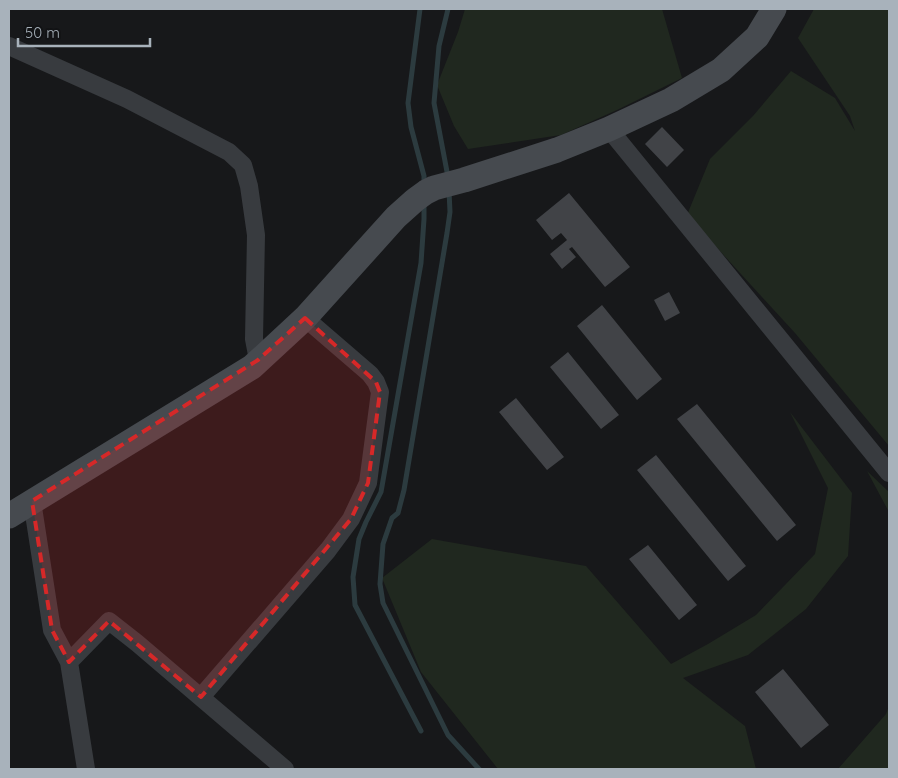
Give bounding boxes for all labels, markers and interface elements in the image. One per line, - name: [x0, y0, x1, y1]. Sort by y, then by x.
- scale bar: [18, 15, 150, 47]
- text: 50 m: [25, 23, 60, 42]

